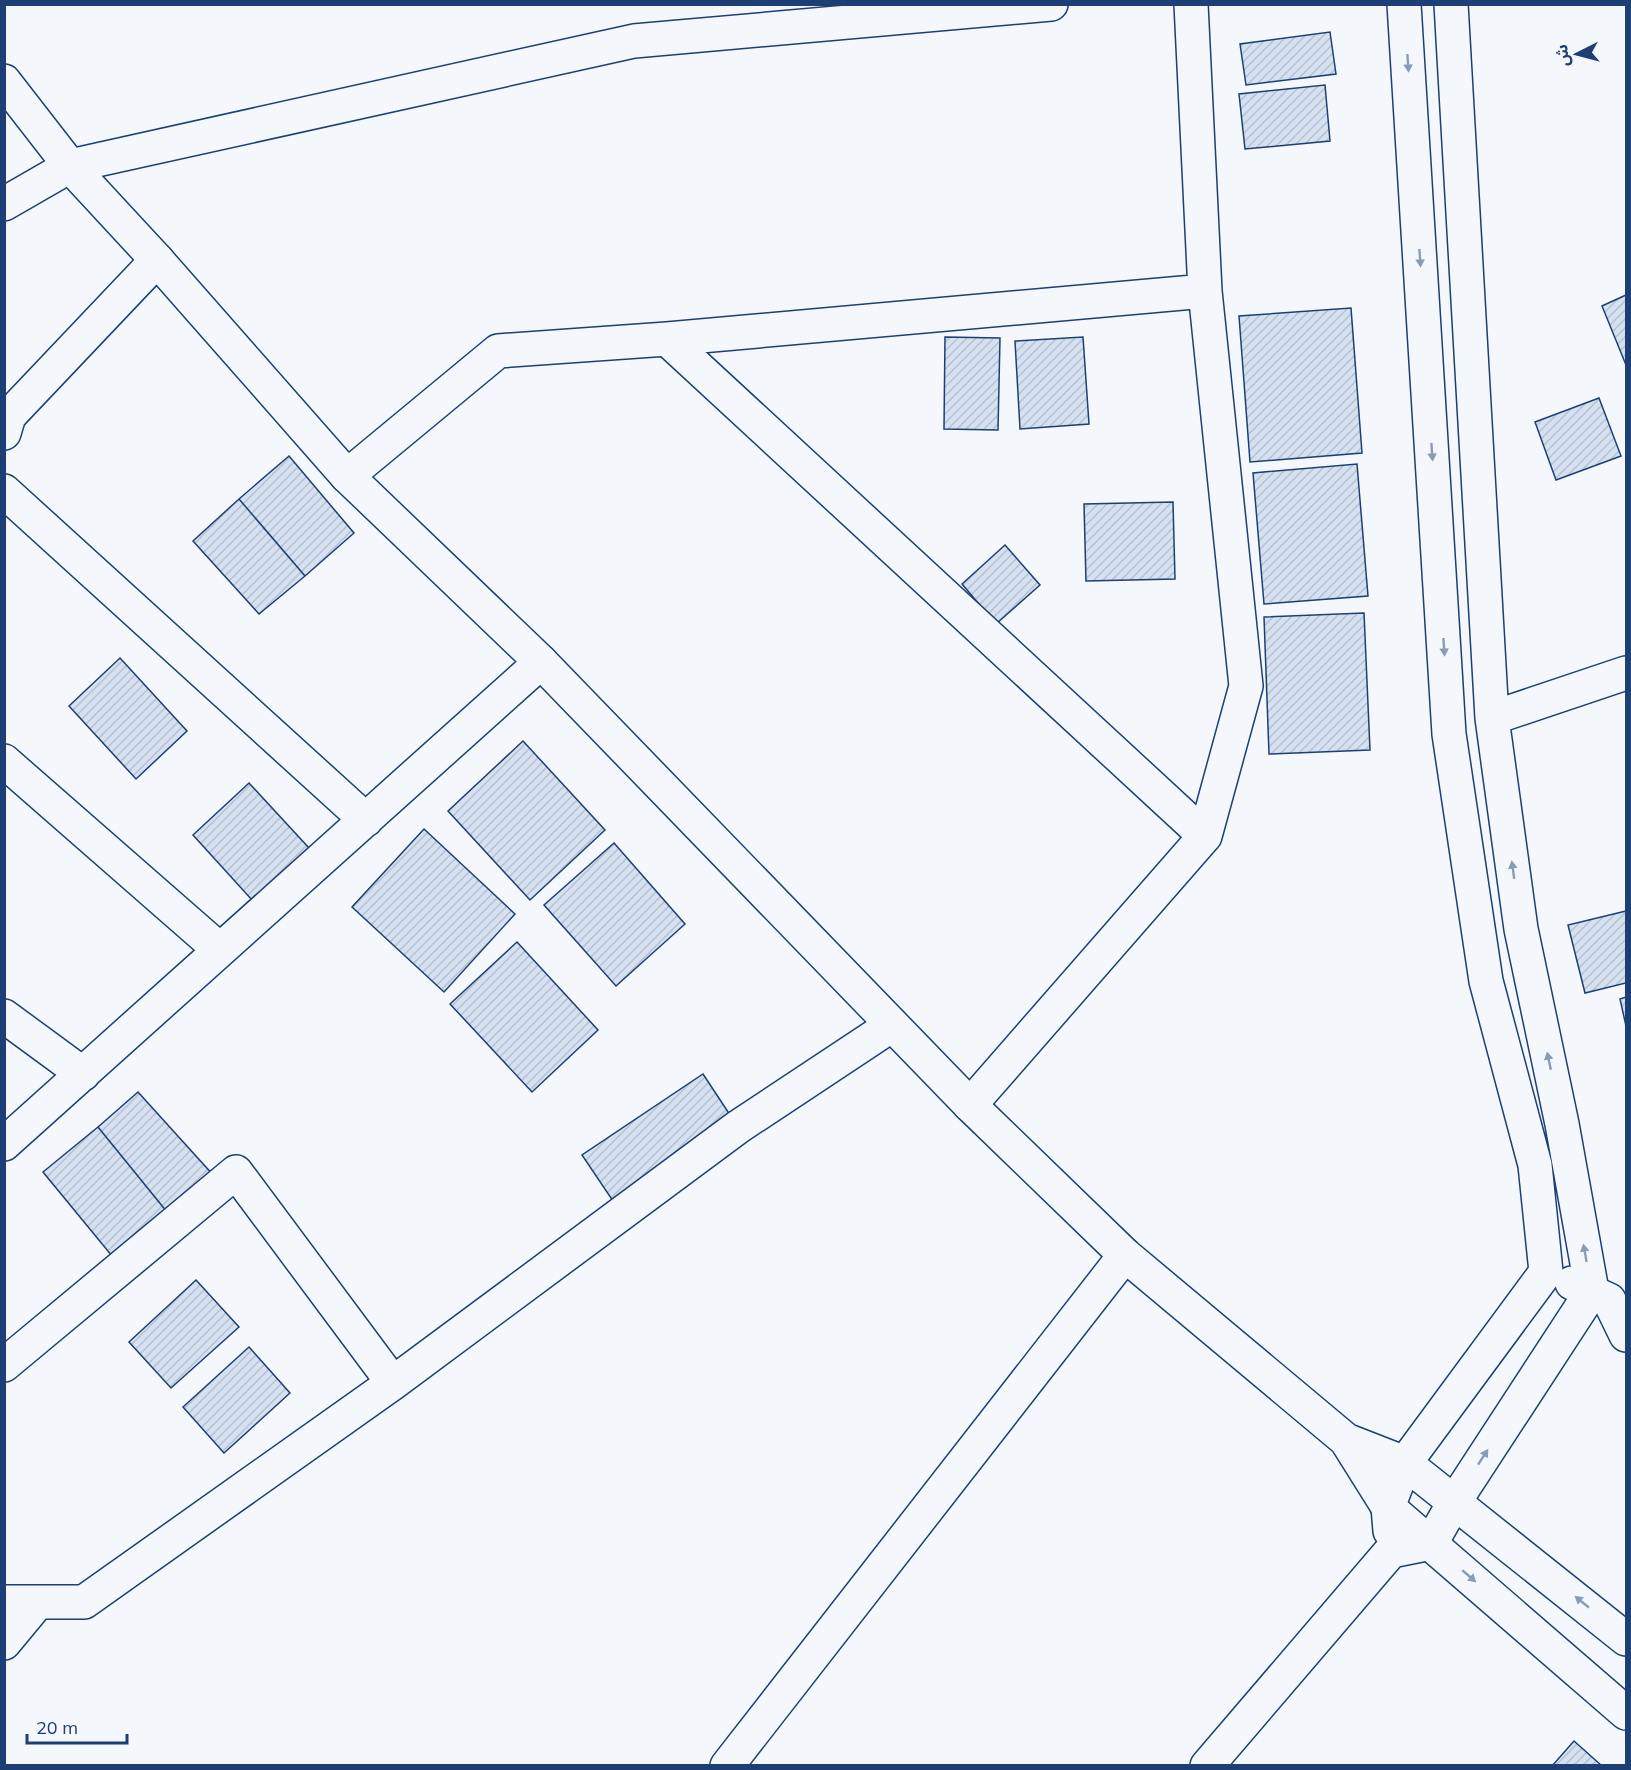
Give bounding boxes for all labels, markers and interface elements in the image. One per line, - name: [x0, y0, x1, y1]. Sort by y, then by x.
- north arrow: [1547, 24, 1607, 84]
- text: ش: [1551, 44, 1573, 68]
- one-way arrow: [1403, 53, 1412, 72]
- one-way arrow: [1415, 248, 1424, 267]
- one-way arrow: [1427, 443, 1436, 462]
- one-way arrow: [1439, 637, 1448, 656]
- one-way arrow: [1509, 860, 1518, 879]
- one-way arrow: [1544, 1052, 1553, 1071]
- one-way arrow: [1580, 1243, 1589, 1262]
- one-way arrow: [1478, 1449, 1489, 1465]
- one-way arrow: [1461, 1569, 1476, 1582]
- one-way arrow: [1574, 1596, 1589, 1609]
- scale bar: [27, 1707, 128, 1745]
- text: 20 m: [36, 1716, 78, 1739]

